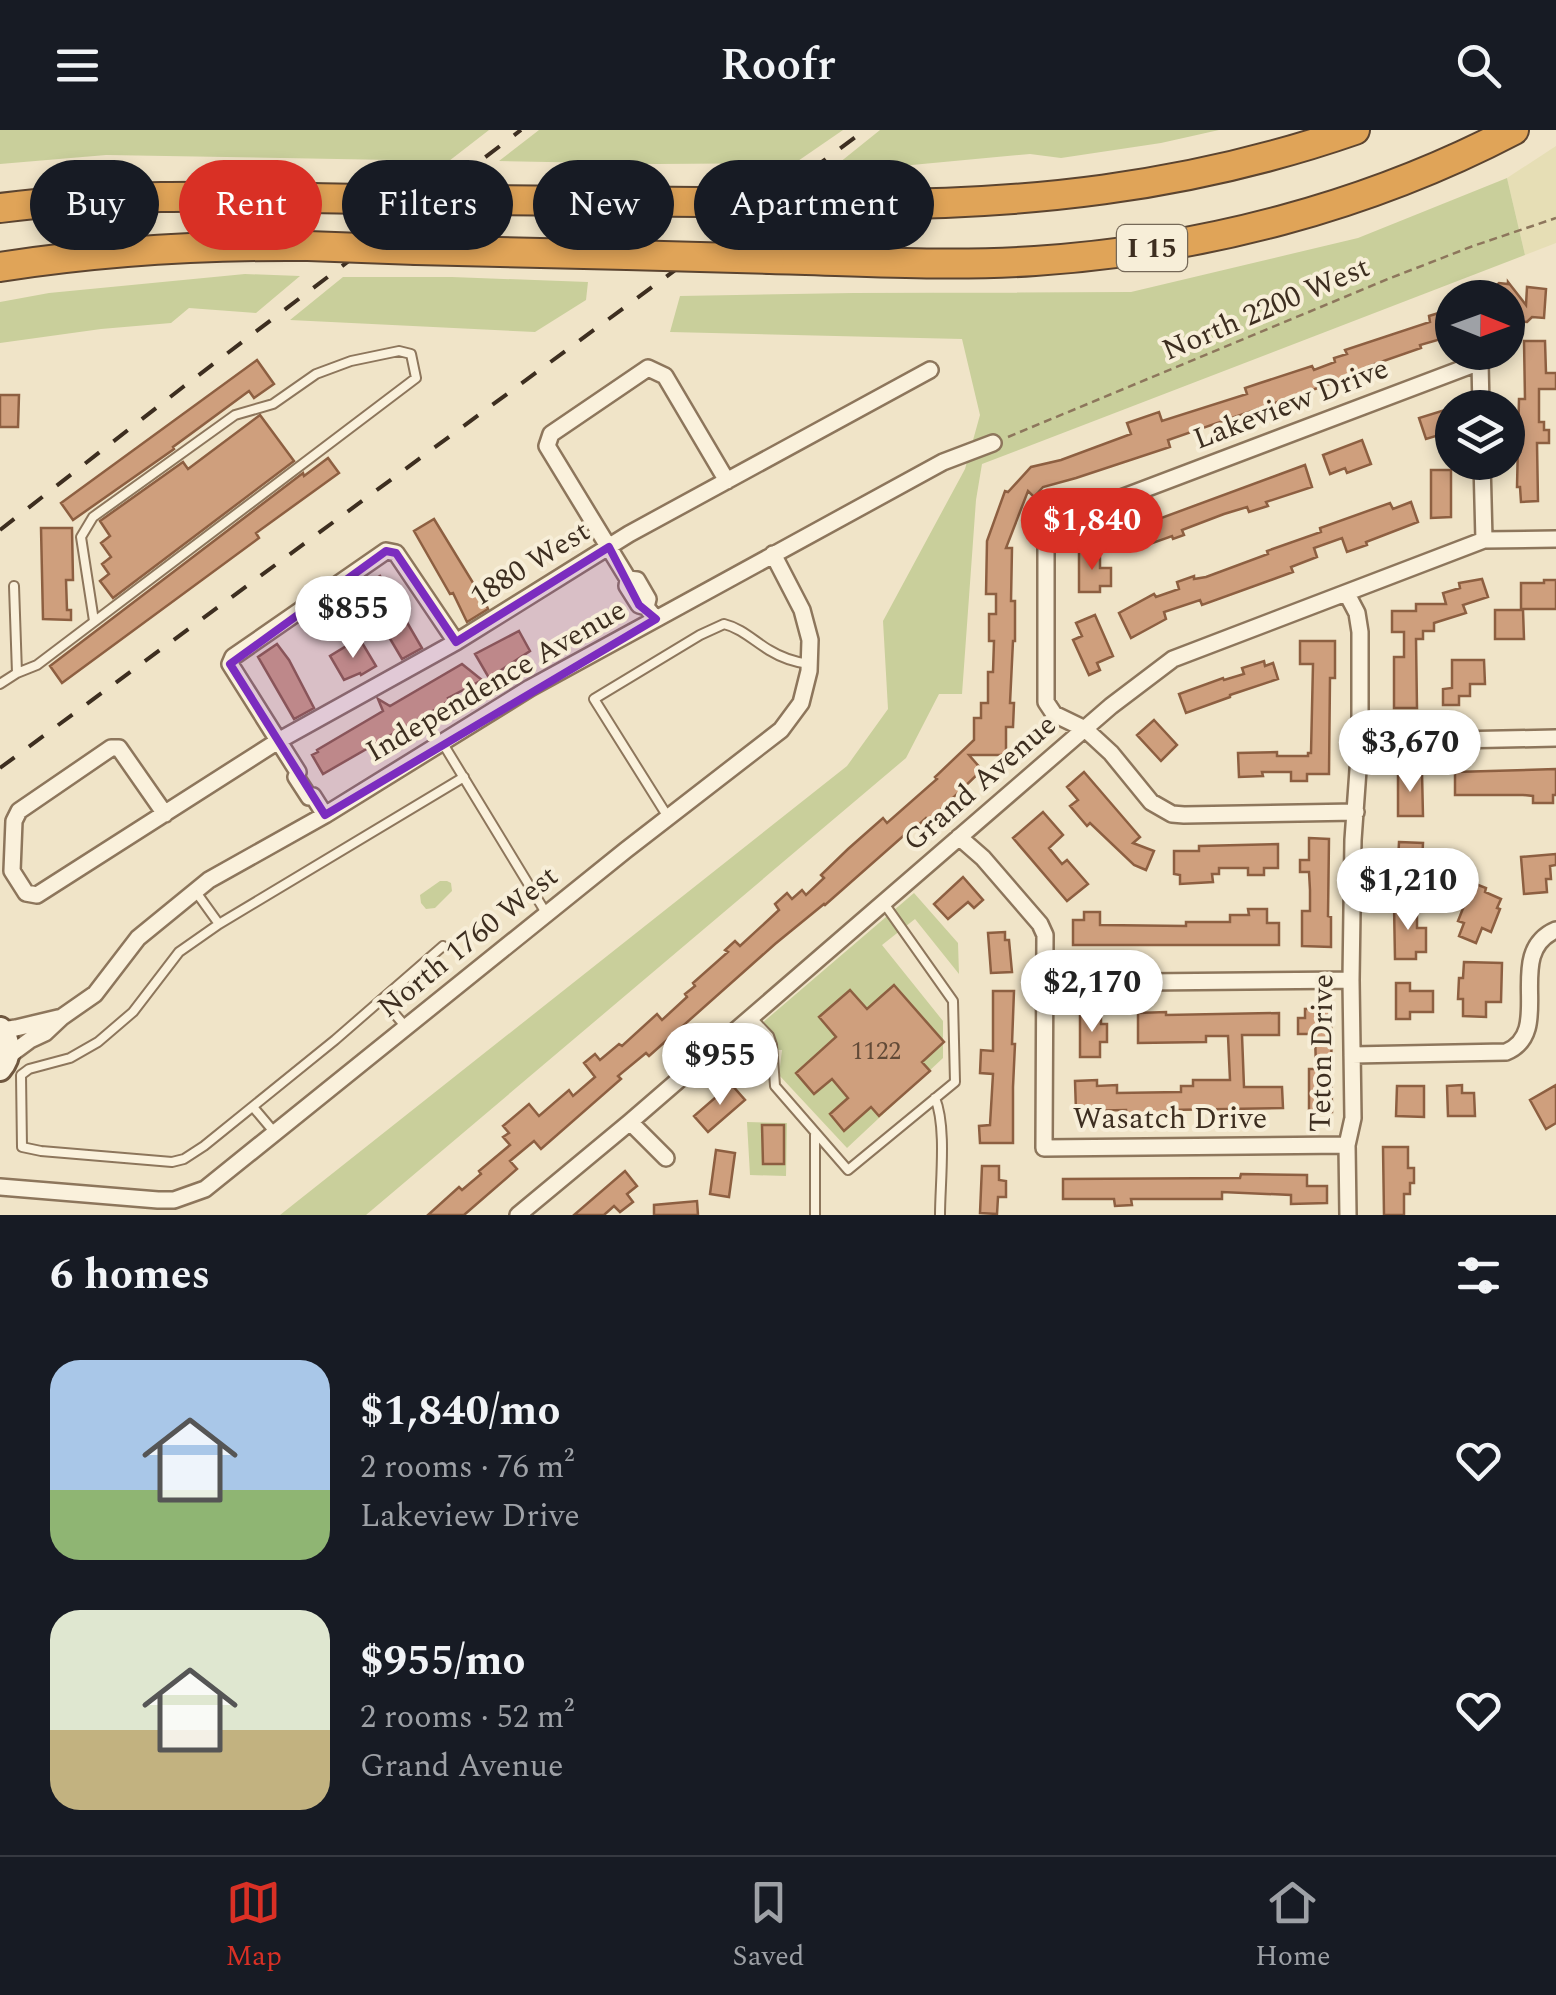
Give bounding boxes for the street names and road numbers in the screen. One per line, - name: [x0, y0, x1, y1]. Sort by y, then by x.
- road number: I 15: [1117, 225, 1187, 271]
- street label: North 2200 West: [1155, 244, 1377, 374]
- street label: Lakeview Drive: [1187, 346, 1395, 462]
- street label: 1880 West: [461, 509, 599, 619]
- street label: Independence Avenue: [357, 588, 635, 774]
- street label: Grand Avenue: [893, 703, 1067, 863]
- street label: North 1760 West: [367, 854, 569, 1030]
- street label: Teton Drive: [1298, 973, 1346, 1133]
- street label: Wasatch Drive: [1073, 1096, 1267, 1142]

